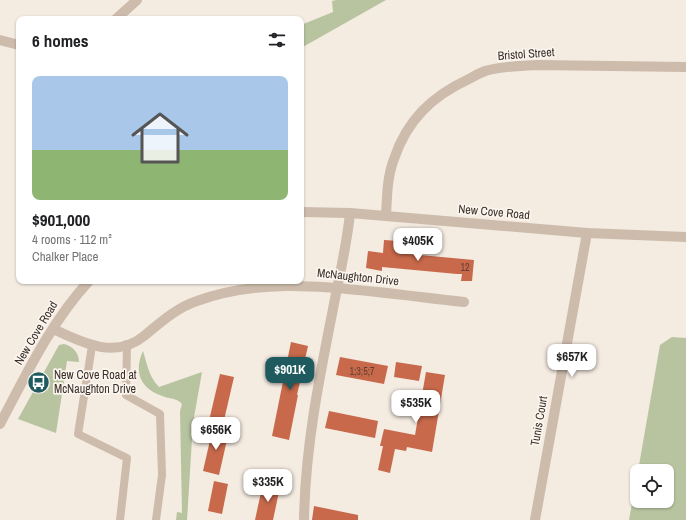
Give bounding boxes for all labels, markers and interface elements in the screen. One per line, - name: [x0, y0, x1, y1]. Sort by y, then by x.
- text: 6 homes: [32, 29, 89, 52]
- icon: filters: [266, 29, 288, 51]
- street label: Bristol Street: [497, 44, 555, 64]
- icon: home: [124, 102, 196, 174]
- street label: New Cove Road: [458, 201, 530, 223]
- text: $901,000: [32, 208, 90, 231]
- pin: $405K: [390, 228, 446, 262]
- text: 4 rooms · 112 m²: [32, 231, 112, 248]
- text: $405K: [402, 232, 434, 249]
- text: Chalker Place: [32, 248, 98, 265]
- house number: 12: [460, 261, 470, 274]
- street label: McNaughton Drive: [316, 265, 400, 289]
- street label: New Cove Road: [11, 298, 61, 368]
- pin: $657K: [544, 344, 600, 378]
- text: $657K: [556, 348, 588, 365]
- pin: $901K: [262, 357, 318, 391]
- text: $901K: [274, 361, 306, 378]
- house number: 1;3;5;7: [349, 365, 375, 378]
- place label: New Cove Road at McNaughton Drive: [54, 367, 137, 397]
- bus stop icon: New Cove Road at McNaughton Drive: [25, 369, 51, 395]
- pin: $535K: [388, 390, 444, 424]
- text: $535K: [400, 394, 432, 411]
- street label: Tunis Court: [527, 394, 551, 447]
- pin: $656K: [188, 417, 244, 451]
- text: $656K: [200, 421, 232, 438]
- map controls: [630, 464, 674, 508]
- button: locate: [630, 464, 674, 508]
- pin: $335K: [240, 469, 296, 503]
- text: $335K: [252, 473, 284, 490]

